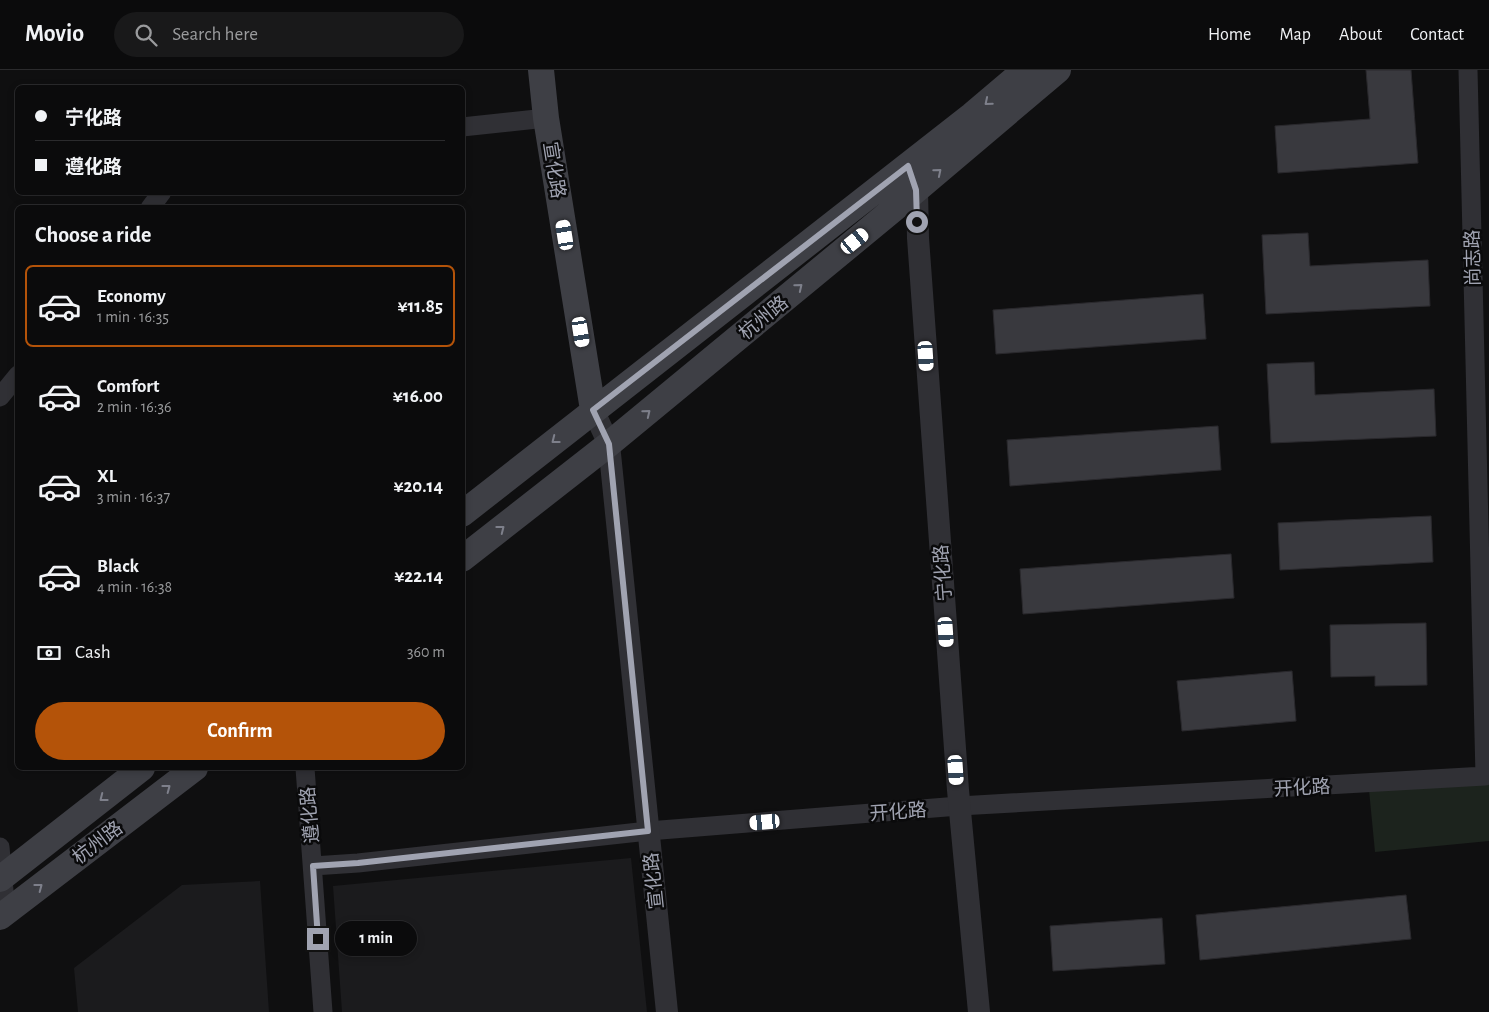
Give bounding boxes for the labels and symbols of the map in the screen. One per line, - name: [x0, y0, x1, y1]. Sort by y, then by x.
- one-way arrow: [985, 96, 994, 104]
- street label: 宣化路: [540, 140, 569, 200]
- one-way arrow: [932, 169, 941, 178]
- route start: [906, 211, 928, 233]
- car: [555, 219, 574, 251]
- car: [838, 226, 871, 256]
- street label: 尚志路: [1462, 229, 1483, 287]
- one-way arrow: [793, 285, 802, 293]
- street label: 杭州路: [735, 291, 792, 343]
- car: [571, 316, 590, 348]
- car: [917, 341, 934, 371]
- one-way arrow: [641, 409, 650, 418]
- one-way arrow: [552, 435, 561, 443]
- one-way arrow: [495, 526, 504, 534]
- street label: 宁化路: [930, 544, 955, 602]
- car: [937, 617, 954, 647]
- car: [947, 755, 964, 785]
- street label: 开化路: [1273, 776, 1331, 799]
- one-way arrow: [162, 785, 171, 794]
- street label: 遵化路: [297, 786, 322, 844]
- one-way arrow: [100, 792, 109, 800]
- street label: 开化路: [869, 799, 927, 824]
- car: [749, 813, 780, 831]
- street label: 杭州路: [68, 817, 126, 868]
- street label: 宣化路: [640, 851, 667, 910]
- one-way arrow: [33, 884, 42, 893]
- callout: 1 min: [336, 922, 418, 956]
- route end: [307, 928, 329, 950]

